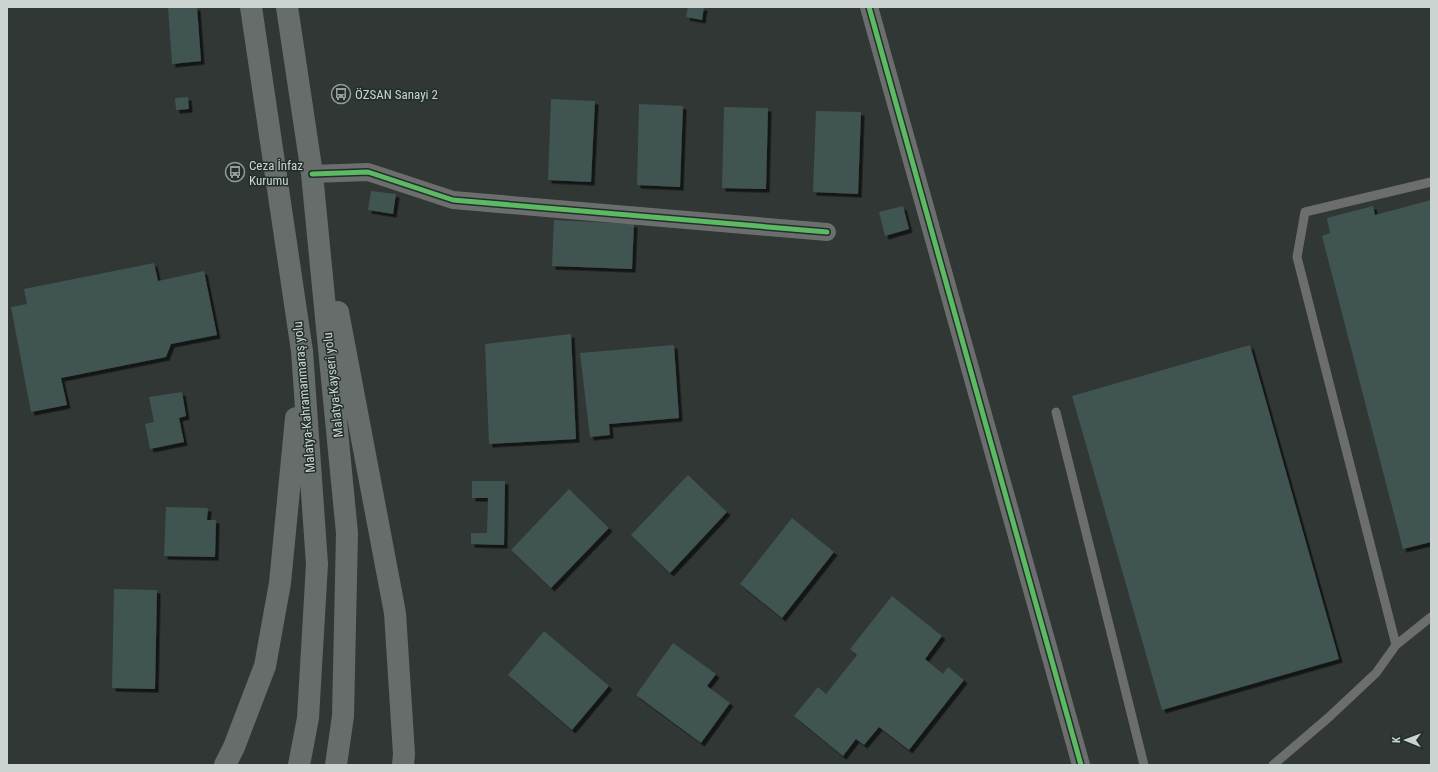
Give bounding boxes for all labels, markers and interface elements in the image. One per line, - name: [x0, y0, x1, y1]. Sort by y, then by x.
- bus stop icon: ÖZSAN Sanayi 2: [330, 83, 352, 105]
- place label: ÖZSAN Sanayi 2: [355, 87, 438, 102]
- place label: Ceza İnfaz Kurumu: [249, 158, 303, 188]
- bus stop icon: Ceza İnfaz Kurumu: [224, 161, 246, 183]
- street label: Malatya-Kahramanmaraş yolu: [290, 321, 318, 473]
- street label: Malatya-Kayseri yolu: [320, 332, 346, 438]
- north arrow: [1386, 720, 1426, 760]
- text: K: [1390, 736, 1403, 743]

